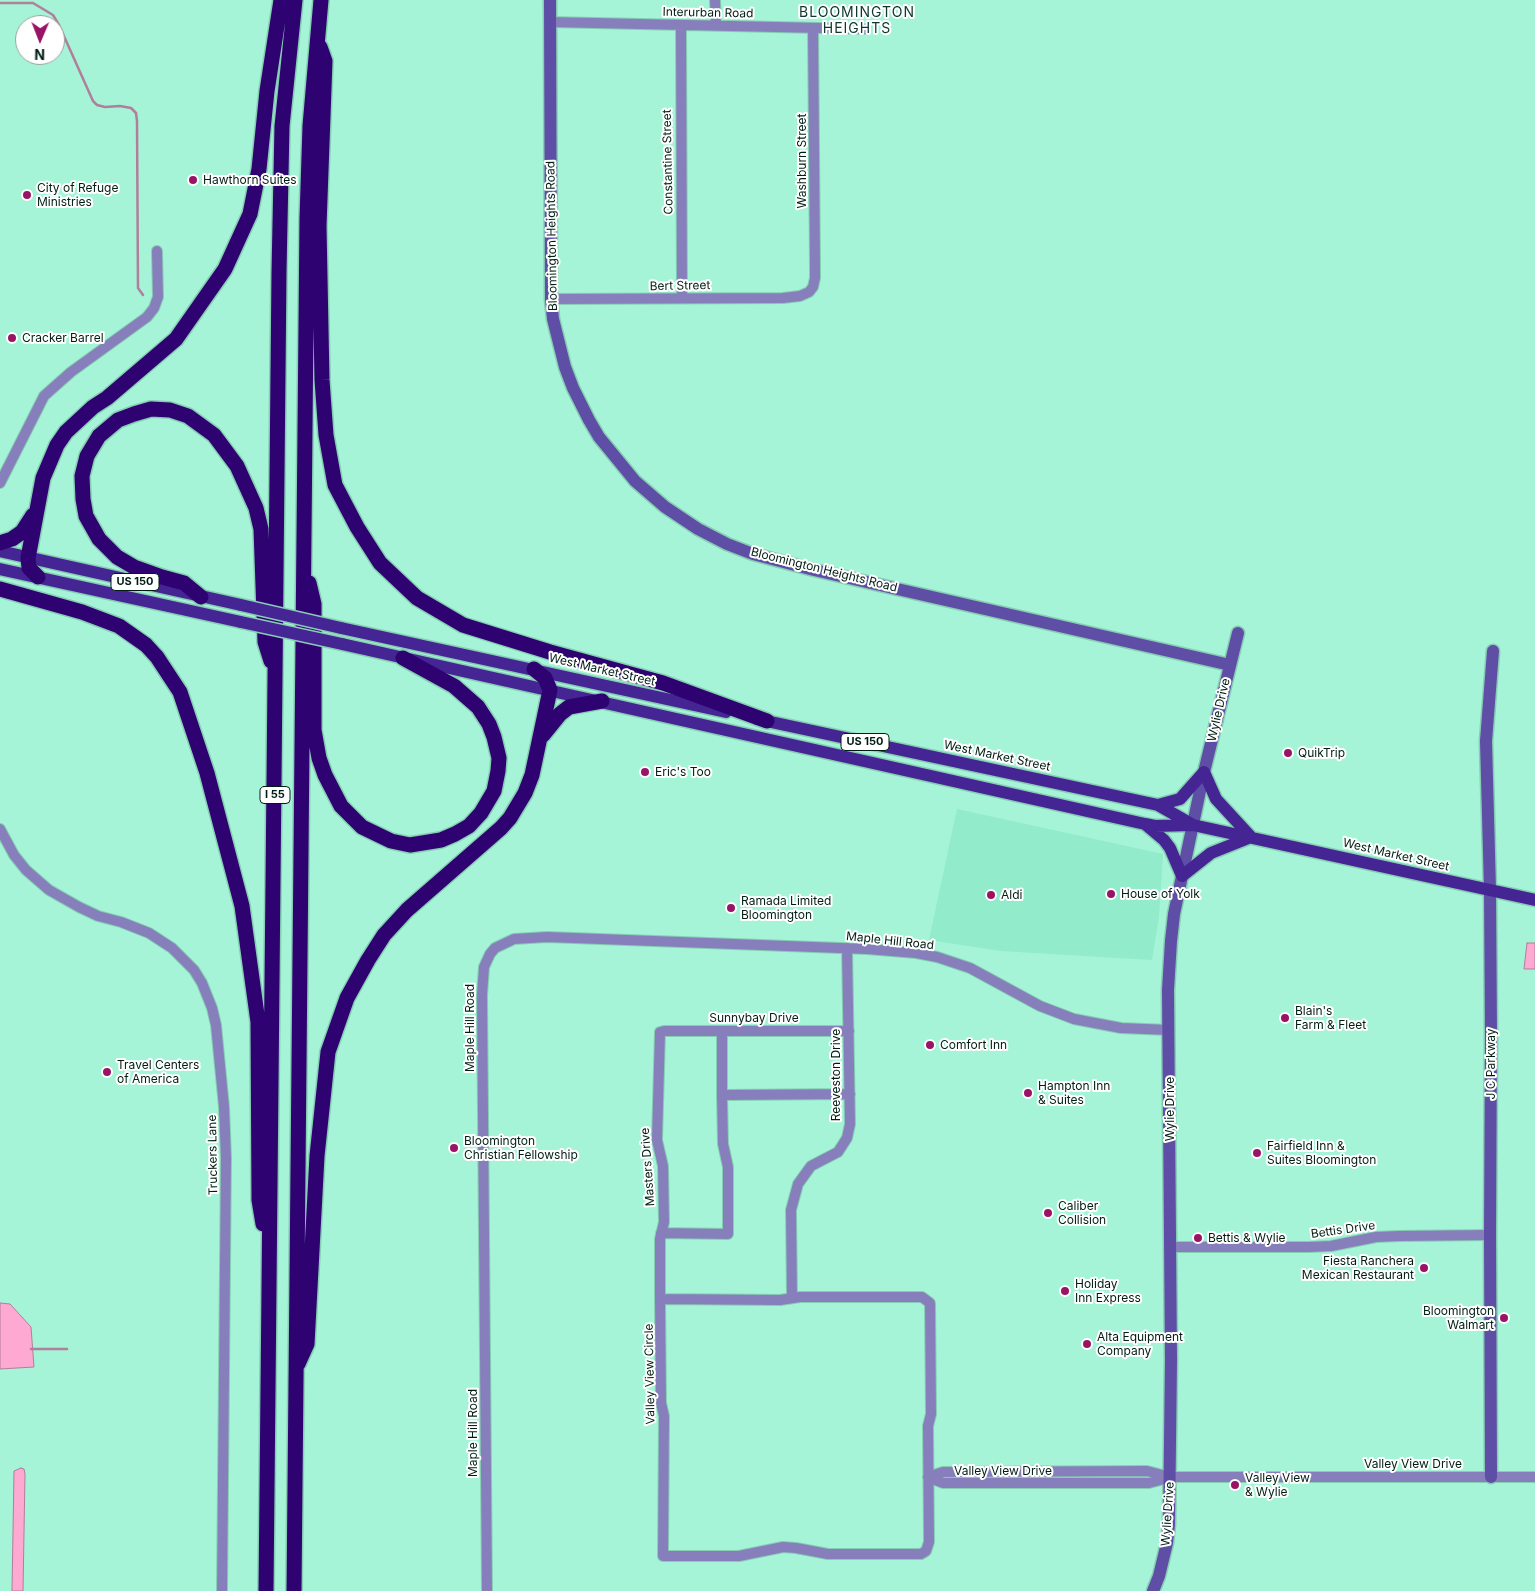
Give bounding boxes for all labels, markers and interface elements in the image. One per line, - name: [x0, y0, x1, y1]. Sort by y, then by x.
- street label: Interurban Road: [662, 5, 754, 21]
- district label: BLOOMINGTON HEIGHTS: [798, 5, 916, 38]
- north arrow: [15, 15, 65, 65]
- text: N: [34, 46, 45, 63]
- street label: Constantine Street: [660, 109, 676, 215]
- street label: Washburn Street: [795, 114, 809, 208]
- street label: Bloomington Heights Road: [543, 161, 561, 311]
- place label: Hawthorn Suites: [203, 173, 297, 187]
- marker: Hawthorn Suites: [187, 174, 199, 186]
- place label: City of Refuge Ministries: [37, 181, 118, 209]
- marker: City of Refuge Ministries: [21, 189, 33, 201]
- street label: Bert Street: [650, 278, 710, 294]
- place label: Cracker Barrel: [22, 331, 104, 345]
- marker: Cracker Barrel: [6, 332, 18, 344]
- street label: Bloomington Heights Road: [749, 545, 899, 595]
- road number: US 150: [111, 574, 159, 590]
- street label: West Market Street: [547, 651, 657, 689]
- street label: Wylie Drive: [1205, 677, 1233, 743]
- road number: US 150: [841, 734, 889, 750]
- street label: West Market Street: [942, 738, 1052, 774]
- place label: QuikTrip: [1298, 746, 1345, 760]
- marker: QuikTrip: [1282, 747, 1294, 759]
- place label: Eric's Too: [655, 765, 711, 779]
- marker: Eric's Too: [639, 766, 651, 778]
- road number: I 55: [260, 786, 290, 804]
- street label: West Market Street: [1341, 836, 1451, 874]
- place label: House of Yolk: [1121, 887, 1200, 901]
- place label: Aldi: [1001, 888, 1022, 902]
- marker: House of Yolk: [1105, 888, 1117, 900]
- marker: Aldi: [985, 889, 997, 901]
- place label: Ramada Limited Bloomington: [741, 894, 831, 922]
- marker: Ramada Limited Bloomington: [725, 902, 737, 914]
- street label: Maple Hill Road: [845, 929, 935, 953]
- street label: Maple Hill Road: [463, 984, 477, 1072]
- place label: Blain's Farm & Fleet: [1295, 1004, 1366, 1032]
- street label: Sunnybay Drive: [709, 1011, 799, 1025]
- marker: Blain's Farm & Fleet: [1279, 1012, 1291, 1024]
- street label: J C Parkway: [1484, 1028, 1498, 1100]
- street label: Reeveston Drive: [829, 1029, 843, 1121]
- place label: Comfort Inn: [940, 1038, 1007, 1052]
- marker: Comfort Inn: [924, 1039, 936, 1051]
- place label: Travel Centers of America: [117, 1058, 199, 1086]
- marker: Travel Centers of America: [101, 1066, 113, 1078]
- street label: Wylie Drive: [1163, 1077, 1177, 1141]
- place label: Hampton Inn & Suites: [1038, 1079, 1110, 1107]
- marker: Hampton Inn & Suites: [1022, 1087, 1034, 1099]
- street label: Truckers Lane: [205, 1115, 221, 1195]
- street label: Masters Drive: [638, 1127, 658, 1207]
- place label: Bloomington Christian Fellowship: [464, 1134, 578, 1162]
- place label: Fairfield Inn & Suites Bloomington: [1267, 1139, 1376, 1167]
- marker: Bloomington Christian Fellowship: [448, 1142, 460, 1154]
- marker: Fairfield Inn & Suites Bloomington: [1251, 1147, 1263, 1159]
- place label: Caliber Collision: [1058, 1199, 1106, 1227]
- marker: Caliber Collision: [1042, 1207, 1054, 1219]
- street label: Bettis Drive: [1310, 1218, 1376, 1242]
- place label: Bettis & Wylie: [1208, 1231, 1286, 1245]
- marker: Bettis & Wylie: [1192, 1232, 1204, 1244]
- place label: Fiesta Ranchera Mexican Restaurant: [1302, 1254, 1414, 1282]
- marker: Fiesta Ranchera Mexican Restaurant: [1418, 1262, 1430, 1274]
- place label: Holiday Inn Express: [1075, 1277, 1141, 1305]
- marker: Holiday Inn Express: [1059, 1285, 1071, 1297]
- place label: Bloomington Walmart: [1423, 1304, 1494, 1332]
- marker: Bloomington Walmart: [1498, 1312, 1510, 1324]
- street label: Valley View Circle: [642, 1323, 658, 1425]
- place label: Alta Equipment Company: [1097, 1330, 1183, 1358]
- marker: Alta Equipment Company: [1081, 1338, 1093, 1350]
- street label: Maple Hill Road: [466, 1389, 480, 1477]
- street label: Valley View Drive: [1364, 1457, 1462, 1471]
- street label: Valley View Drive: [954, 1464, 1052, 1478]
- place label: Valley View & Wylie: [1245, 1471, 1310, 1499]
- marker: Valley View & Wylie: [1229, 1479, 1241, 1491]
- street label: Wylie Drive: [1159, 1481, 1177, 1547]

